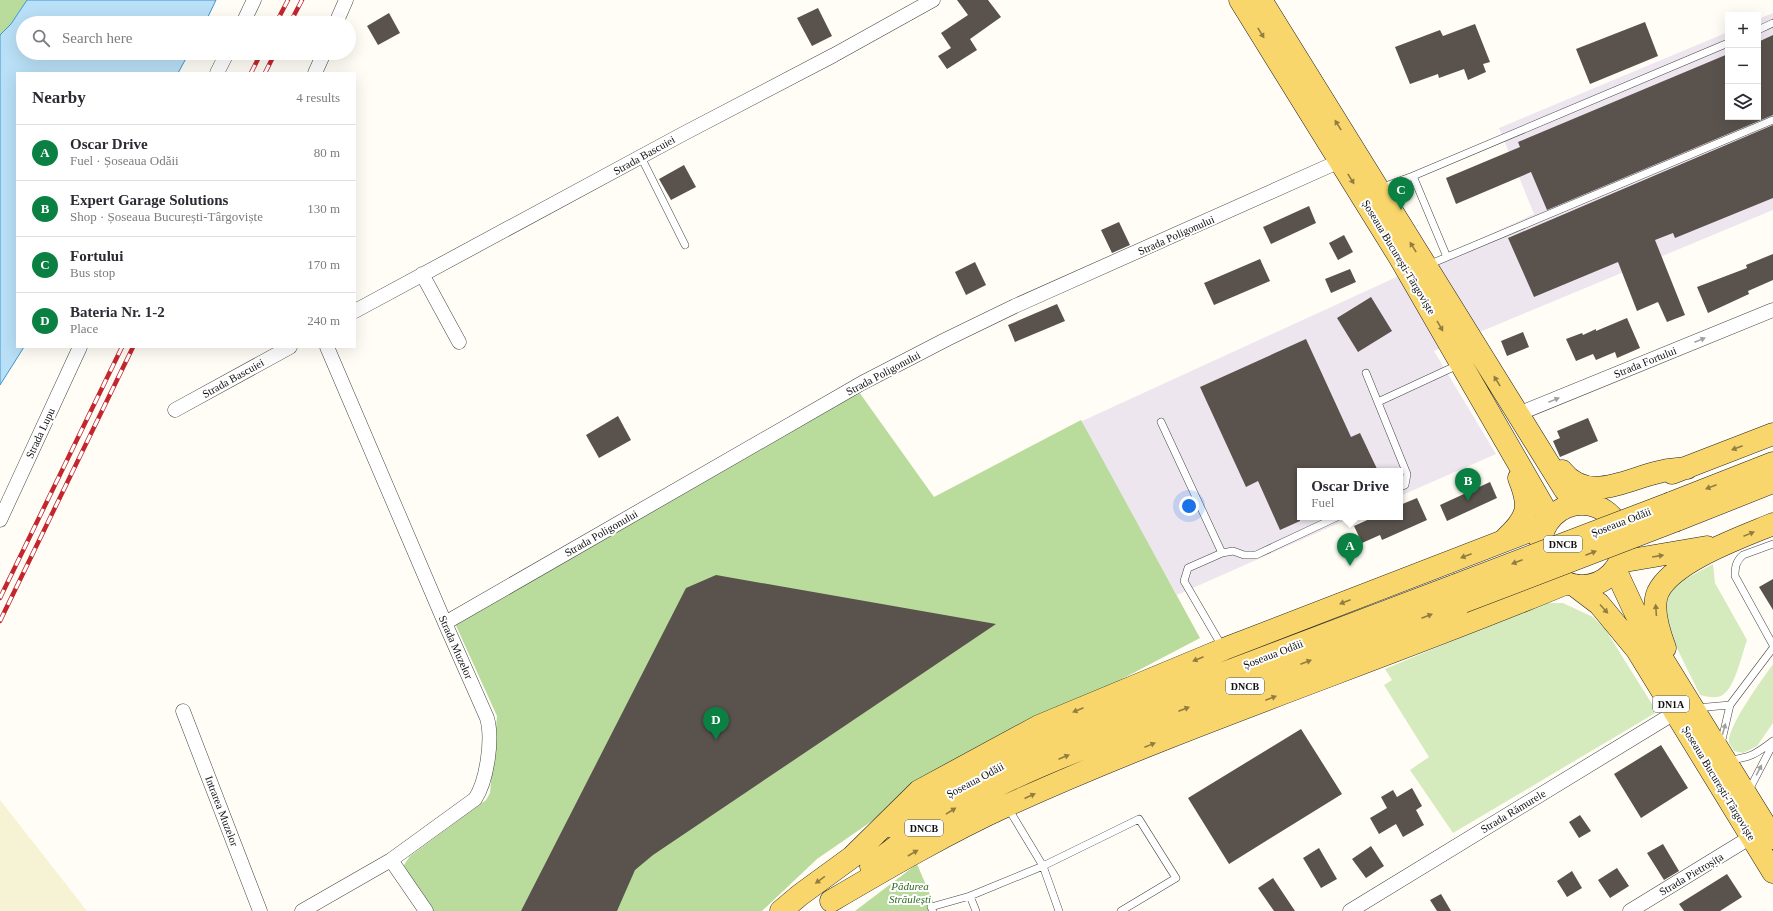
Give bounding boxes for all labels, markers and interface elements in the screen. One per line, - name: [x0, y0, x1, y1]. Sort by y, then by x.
- map controls: [1725, 12, 1761, 120]
- button: +: [1725, 12, 1761, 48]
- search box: [16, 16, 356, 60]
- icon: search: [30, 27, 52, 49]
- one-way arrow: [1257, 27, 1264, 39]
- text: Search here: [62, 30, 132, 46]
- button: −: [1725, 48, 1761, 84]
- button: layers: [1725, 84, 1761, 120]
- text: Nearby: [32, 88, 86, 107]
- text: 4 results: [296, 90, 340, 105]
- one-way arrow: [1334, 120, 1342, 130]
- street label: Strada Bascuiei: [611, 133, 677, 177]
- text: Oscar Drive: [70, 136, 148, 152]
- text: A: [40, 145, 50, 160]
- text: 80 m: [314, 145, 340, 160]
- text: Fuel · Șoseaua Odăii: [70, 153, 179, 168]
- one-way arrow: [1348, 173, 1355, 185]
- pin: C: [1388, 177, 1414, 210]
- text: Expert Garage Solutions: [70, 192, 228, 208]
- street label: Șoseaua București-Târgoviște: [1360, 198, 1438, 317]
- text: B: [41, 201, 49, 216]
- text: 130 m: [307, 201, 340, 216]
- text: Shop · Șoseaua București-Târgoviște: [70, 209, 263, 224]
- street label: Strada Poligonului: [1136, 213, 1216, 257]
- one-way arrow: [1410, 241, 1417, 253]
- text: Fortului: [70, 248, 123, 264]
- text: C: [40, 257, 50, 272]
- text: 170 m: [307, 257, 340, 272]
- text: Bus stop: [70, 265, 115, 280]
- text: Bateria Nr. 1-2: [70, 304, 165, 320]
- text: D: [40, 313, 50, 328]
- text: 240 m: [307, 313, 340, 328]
- one-way arrow: [1437, 320, 1444, 332]
- text: Place: [70, 321, 98, 336]
- one-way arrow: [1694, 336, 1706, 342]
- street label: Strada Fortului: [1612, 344, 1678, 380]
- street label: Strada Poligonului: [844, 348, 922, 398]
- street label: Strada Bascuiei: [200, 356, 266, 400]
- one-way arrow: [1493, 376, 1501, 386]
- one-way arrow: [1548, 396, 1560, 402]
- street label: Strada Lupu: [23, 406, 57, 460]
- one-way arrow: [1731, 445, 1742, 451]
- popup: [1297, 468, 1403, 520]
- pin: B: [1455, 468, 1481, 501]
- text: Oscar Drive: [1311, 478, 1389, 494]
- one-way arrow: [1704, 485, 1716, 491]
- text: Fuel: [1311, 495, 1334, 510]
- your location: [1179, 496, 1199, 516]
- street label: Șoseaua Odăii: [1589, 505, 1653, 539]
- street label: Strada Poligonului: [562, 507, 640, 559]
- one-way arrow: [1744, 530, 1756, 536]
- pin: A: [1337, 533, 1363, 566]
- road number: DNCB: [1544, 536, 1582, 552]
- one-way arrow: [1585, 549, 1597, 555]
- one-way arrow: [1652, 552, 1664, 558]
- one-way arrow: [1460, 553, 1472, 559]
- one-way arrow: [1510, 559, 1522, 565]
- one-way arrow: [1338, 600, 1350, 606]
- one-way arrow: [1600, 604, 1609, 614]
- one-way arrow: [1653, 604, 1660, 616]
- one-way arrow: [1422, 612, 1434, 618]
- street label: Strada Muzelor: [437, 613, 475, 681]
- street label: Șoseaua Odăii: [1241, 637, 1305, 671]
- one-way arrow: [1191, 657, 1203, 663]
- one-way arrow: [1300, 659, 1312, 665]
- road number: DNCB: [1226, 678, 1264, 694]
- one-way arrow: [1265, 695, 1277, 701]
- road number: DN1A: [1653, 696, 1689, 712]
- one-way arrow: [1179, 706, 1191, 712]
- pin: D: [703, 707, 729, 740]
- one-way arrow: [1071, 707, 1083, 713]
- one-way arrow: [1721, 722, 1727, 734]
- street label: Șoseaua București-Târgoviște: [1680, 724, 1758, 843]
- one-way arrow: [1144, 742, 1156, 748]
- one-way arrow: [1058, 754, 1070, 760]
- street label: Șoseaua Odăii: [944, 760, 1006, 800]
- one-way arrow: [1756, 764, 1763, 775]
- street label: Intrarea Muzelor: [203, 774, 241, 848]
- street label: Strada Rămurele: [1478, 787, 1548, 835]
- one-way arrow: [1024, 793, 1035, 799]
- one-way arrow: [946, 807, 957, 814]
- road number: DNCB: [905, 820, 943, 836]
- one-way arrow: [907, 850, 919, 857]
- street label: Strada Pietroșița: [1657, 850, 1725, 898]
- one-way arrow: [815, 876, 826, 884]
- park label: Pădurea Străulești: [889, 880, 931, 905]

